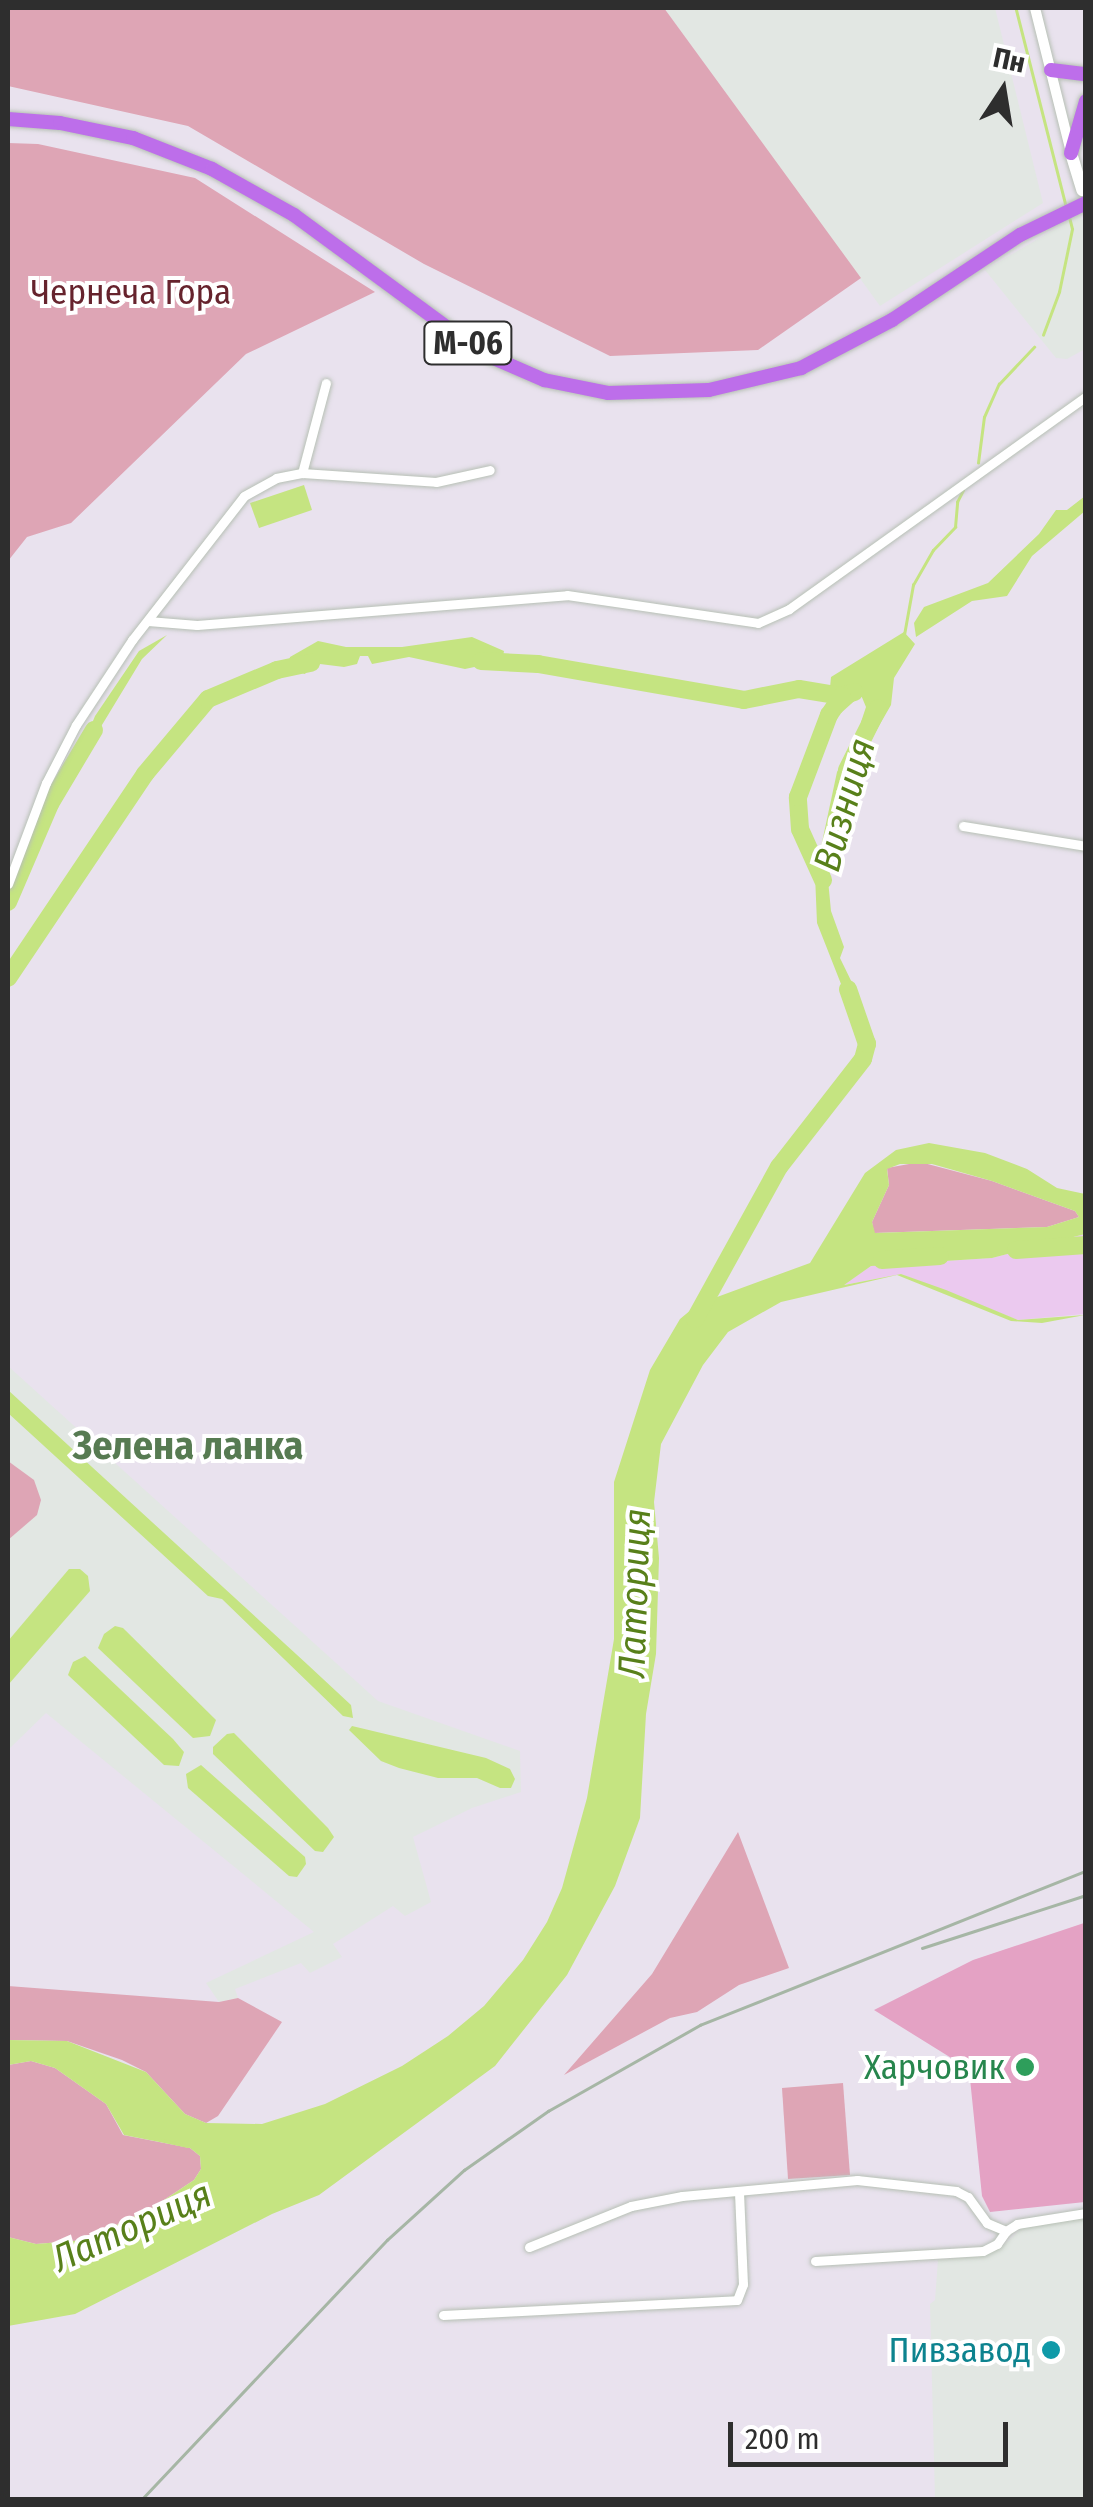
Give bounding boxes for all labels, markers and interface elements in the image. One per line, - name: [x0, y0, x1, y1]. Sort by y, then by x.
- north arrow: [953, 40, 1053, 140]
- text: Пн: [990, 41, 1028, 80]
- park label: Чернеча Гора: [31, 271, 231, 313]
- road number: М-06: [423, 316, 513, 370]
- water label: Визниця: [804, 733, 886, 877]
- district label: Зелена ланка: [73, 1422, 303, 1470]
- water label: Латориця: [609, 1507, 661, 1679]
- place label: Харчовик: [864, 2046, 1005, 2088]
- marker: Харчовик: [1014, 2056, 1036, 2078]
- water label: Латориця: [45, 2172, 219, 2282]
- place label: Пивзавод: [889, 2329, 1031, 2371]
- marker: Пивзавод: [1040, 2339, 1062, 2361]
- scale bar: [733, 2402, 1013, 2464]
- text: 200 m: [745, 2421, 820, 2457]

